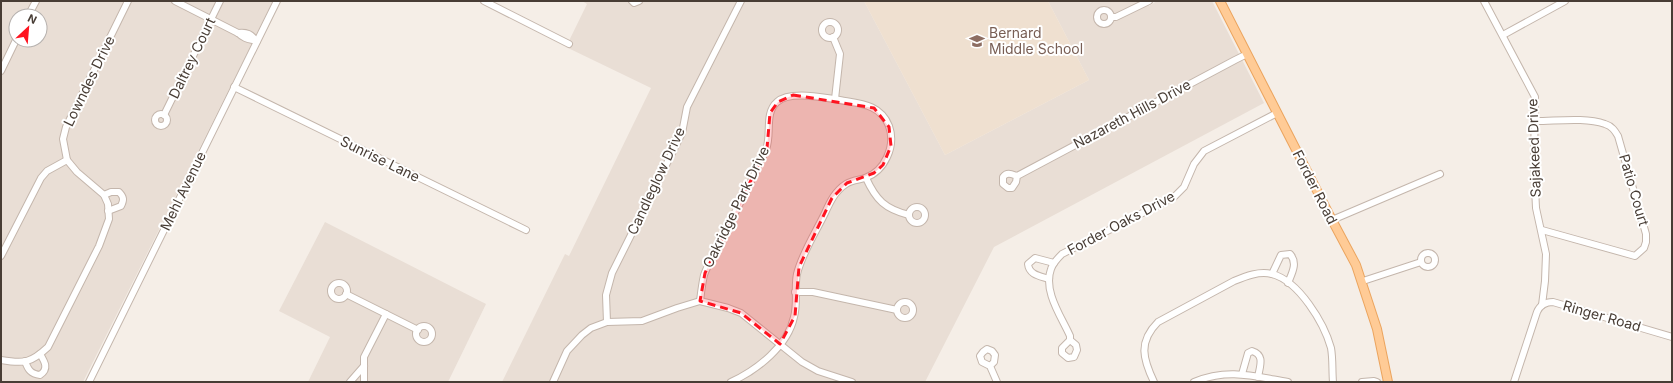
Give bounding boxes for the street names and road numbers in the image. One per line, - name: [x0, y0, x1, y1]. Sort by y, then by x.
- street label: Daltrey Court: [165, 14, 219, 101]
- street label: Lowndes Drive: [59, 33, 118, 129]
- street label: Nazareth Hills Drive: [1070, 75, 1193, 152]
- street label: Sajakeed Drive: [1523, 98, 1544, 198]
- street label: Candleglow Drive: [623, 124, 688, 237]
- street label: Sunrise Lane: [338, 132, 423, 185]
- street label: Oakridge Park Drive: [699, 143, 772, 270]
- street label: Forder Road: [1290, 147, 1341, 227]
- street label: Mehl Avenue: [156, 149, 209, 233]
- street label: Patio Court: [1616, 152, 1653, 228]
- street label: Forder Oaks Drive: [1064, 187, 1177, 258]
- street label: Ringer Road: [1561, 296, 1643, 335]

